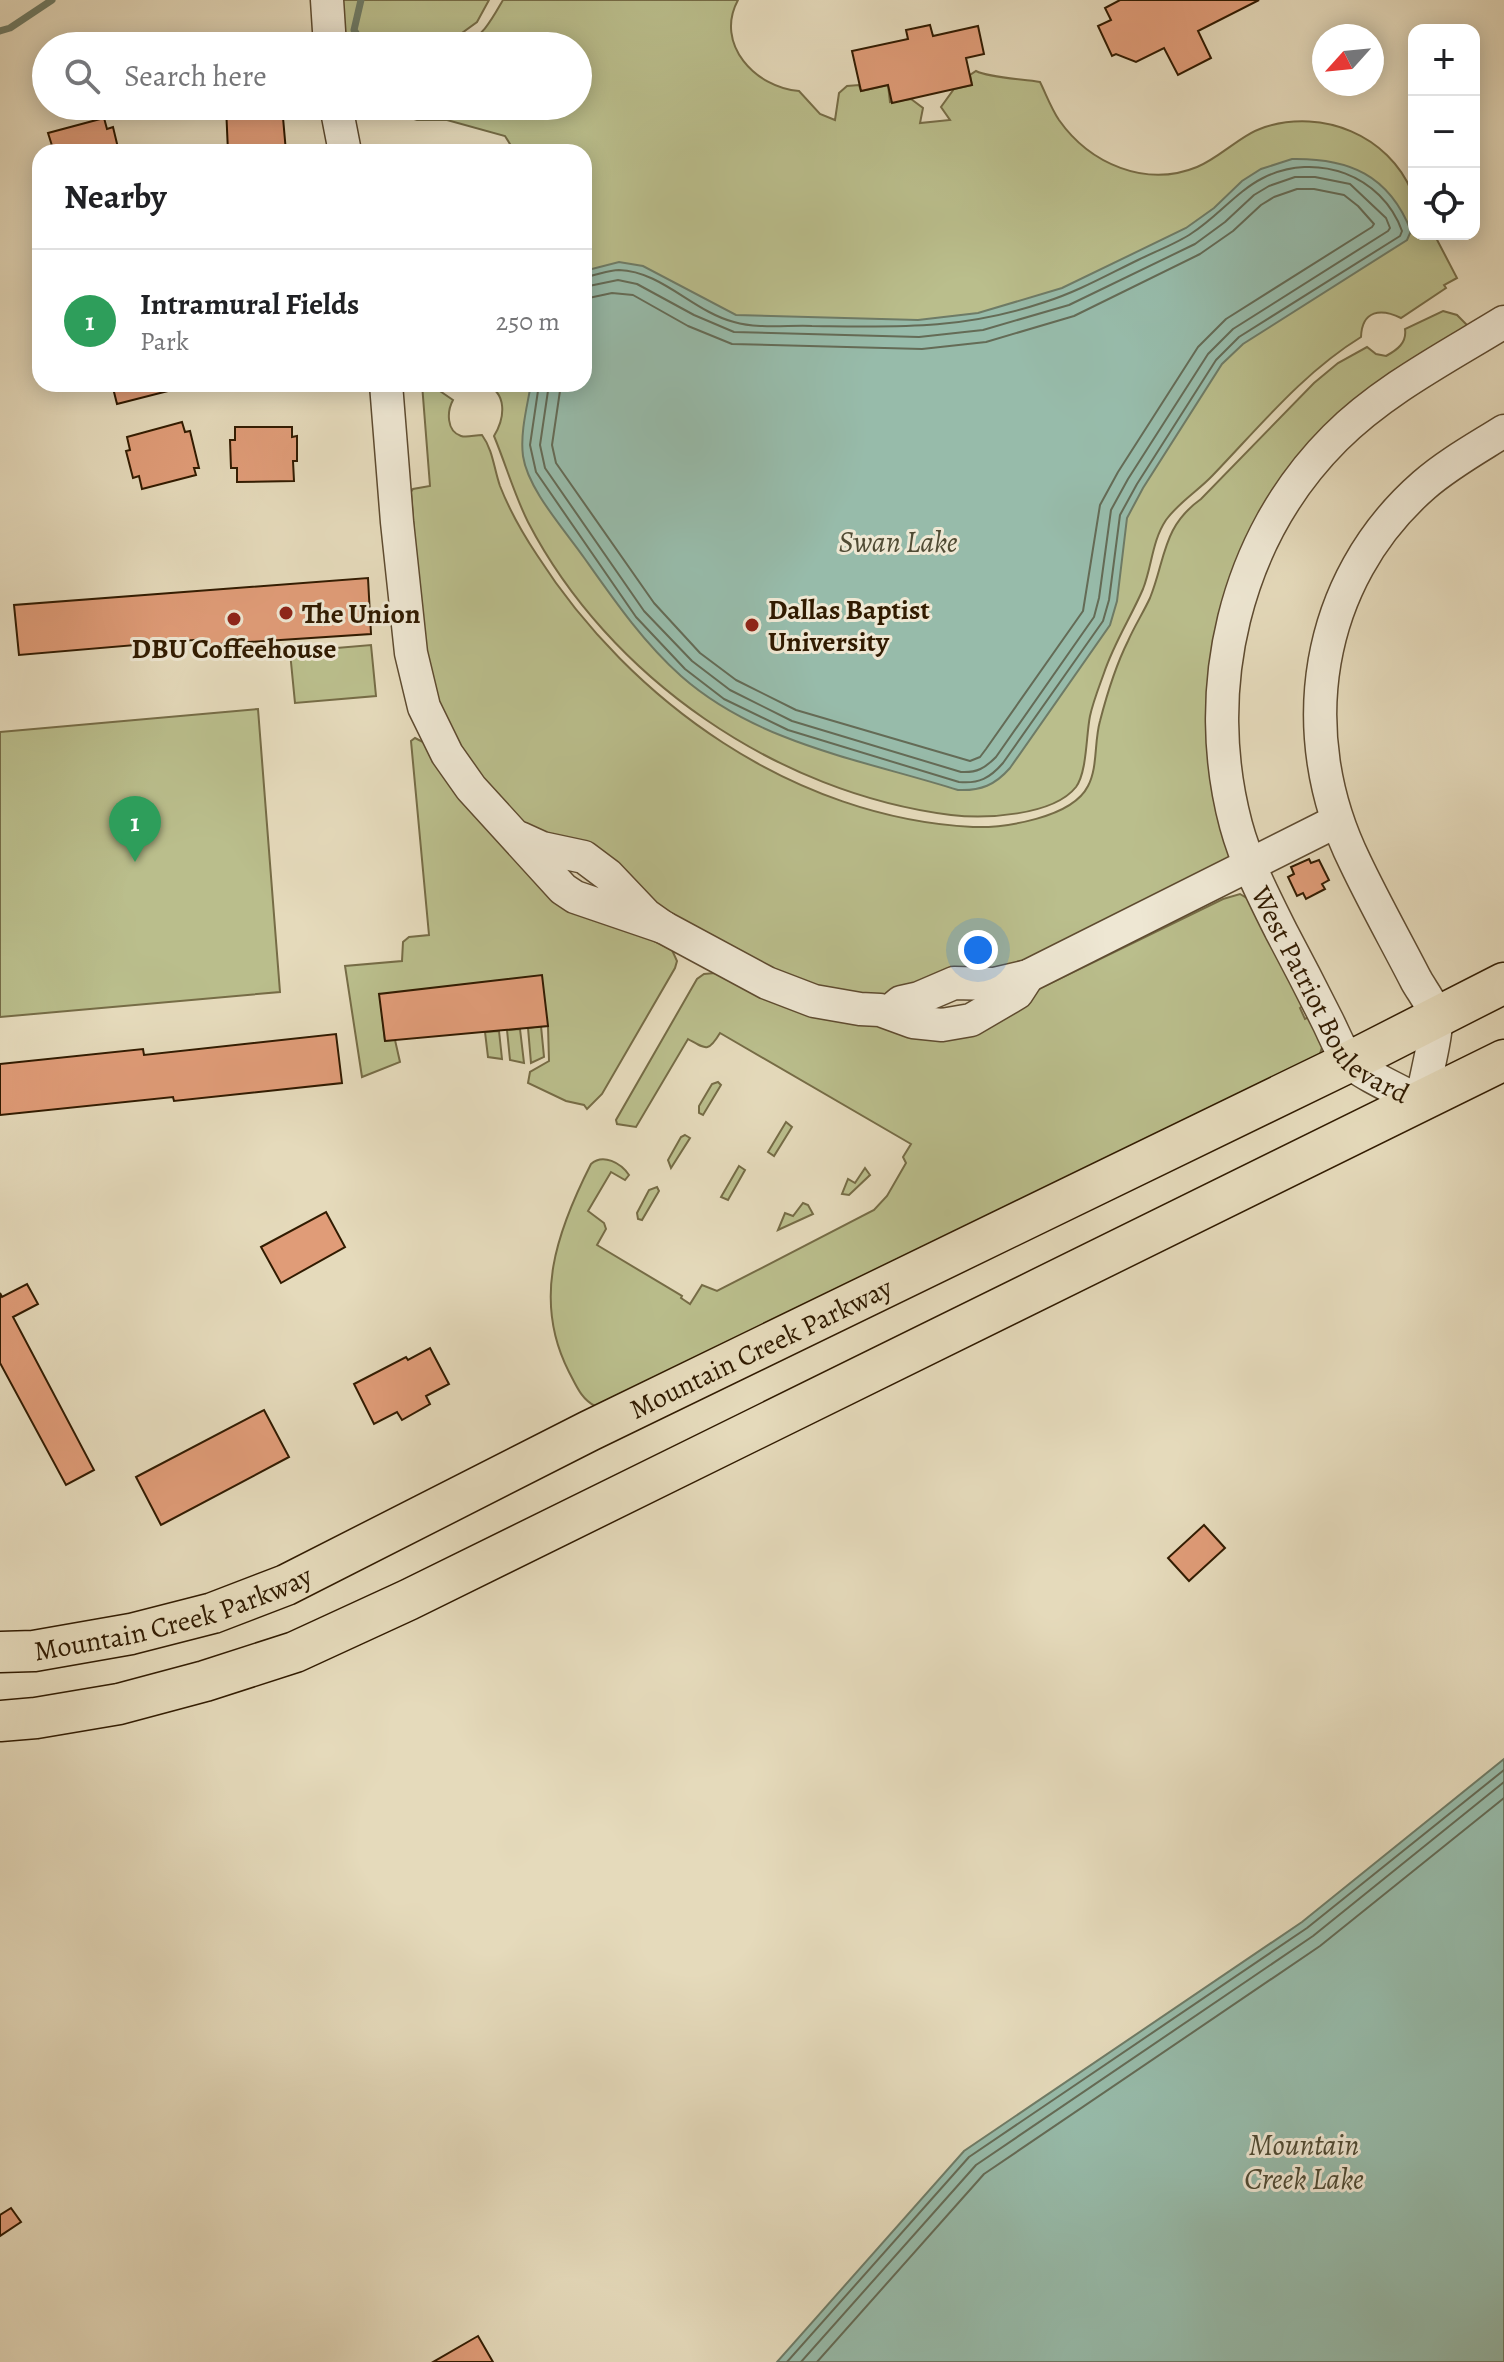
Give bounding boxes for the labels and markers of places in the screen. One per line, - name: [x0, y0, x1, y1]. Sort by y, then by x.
- place label: Dallas Baptist University: [768, 591, 930, 661]
- place label: The Union: [302, 595, 421, 633]
- marker: The Union: [277, 604, 295, 622]
- marker: DBU Coffeehouse: [225, 610, 243, 628]
- marker: Dallas Baptist University: [743, 616, 761, 634]
- place label: DBU Coffeehouse: [132, 630, 337, 668]
- pin: 1: [109, 796, 161, 862]

